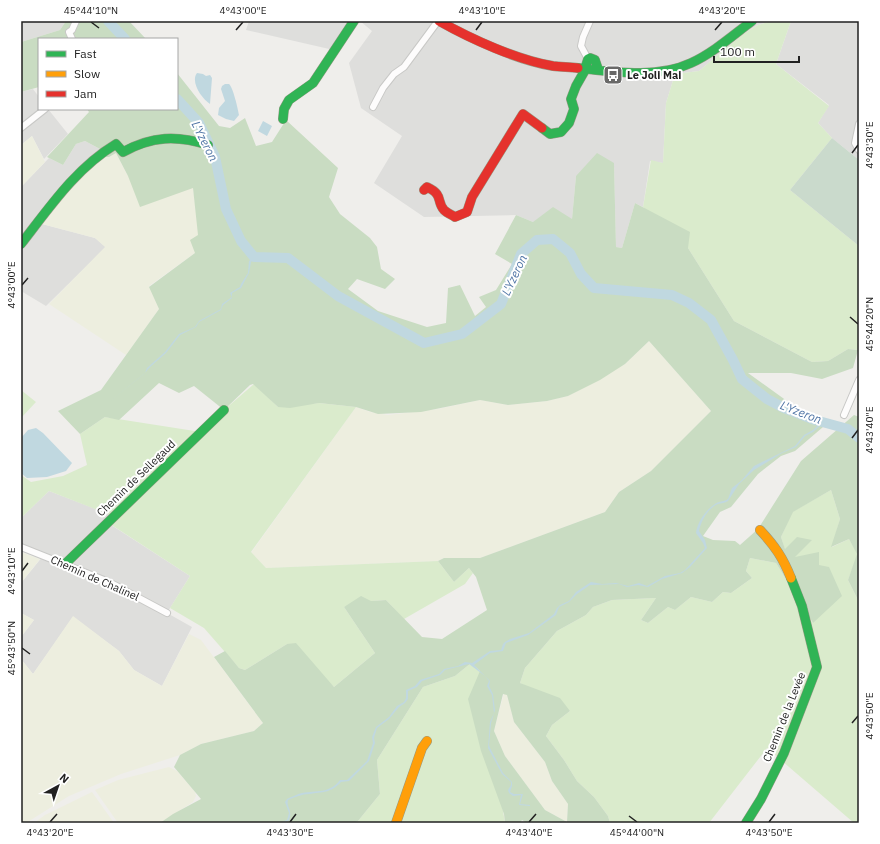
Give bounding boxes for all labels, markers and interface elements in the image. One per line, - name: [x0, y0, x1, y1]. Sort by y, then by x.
- text: 45°44'10"N: [64, 4, 118, 17]
- text: 4°43'00"E: [219, 4, 267, 17]
- text: 4°43'10"E: [458, 4, 506, 17]
- text: 4°43'20"E: [698, 4, 746, 17]
- legend: [38, 38, 178, 110]
- scale bar: [714, 38, 799, 64]
- text: 100 m: [720, 44, 755, 59]
- text: Fast: [74, 46, 97, 61]
- bus stop icon: Le Joli Mai: [602, 64, 624, 86]
- text: Slow: [74, 66, 100, 81]
- place label: Le Joli Mai: [627, 68, 681, 82]
- text: Jam: [74, 86, 97, 101]
- water label: L'Yzeron: [188, 118, 222, 164]
- text: 4°43'30"E: [863, 121, 876, 169]
- water label: L'Yzeron: [498, 252, 530, 298]
- text: 4°43'00"E: [5, 261, 18, 309]
- text: 45°44'20"N: [863, 297, 876, 351]
- water label: L'Yzeron: [778, 397, 824, 427]
- text: 4°43'40"E: [863, 406, 876, 454]
- street label: Chemin de Sellegaud: [94, 437, 178, 519]
- text: 4°43'10"E: [5, 547, 18, 595]
- street label: Chemin de Chalinel: [49, 552, 141, 604]
- text: 45°43'50"N: [5, 621, 18, 675]
- street label: Chemin de la Levée: [760, 670, 808, 764]
- text: 4°43'50"E: [863, 692, 876, 740]
- north arrow: [38, 766, 78, 806]
- text: N: [57, 770, 72, 786]
- text: 4°43'20"E: [26, 826, 74, 839]
- text: 4°43'30"E: [266, 826, 314, 839]
- text: 4°43'40"E: [505, 826, 553, 839]
- text: 45°44'00"N: [610, 826, 664, 839]
- text: 4°43'50"E: [745, 826, 793, 839]

